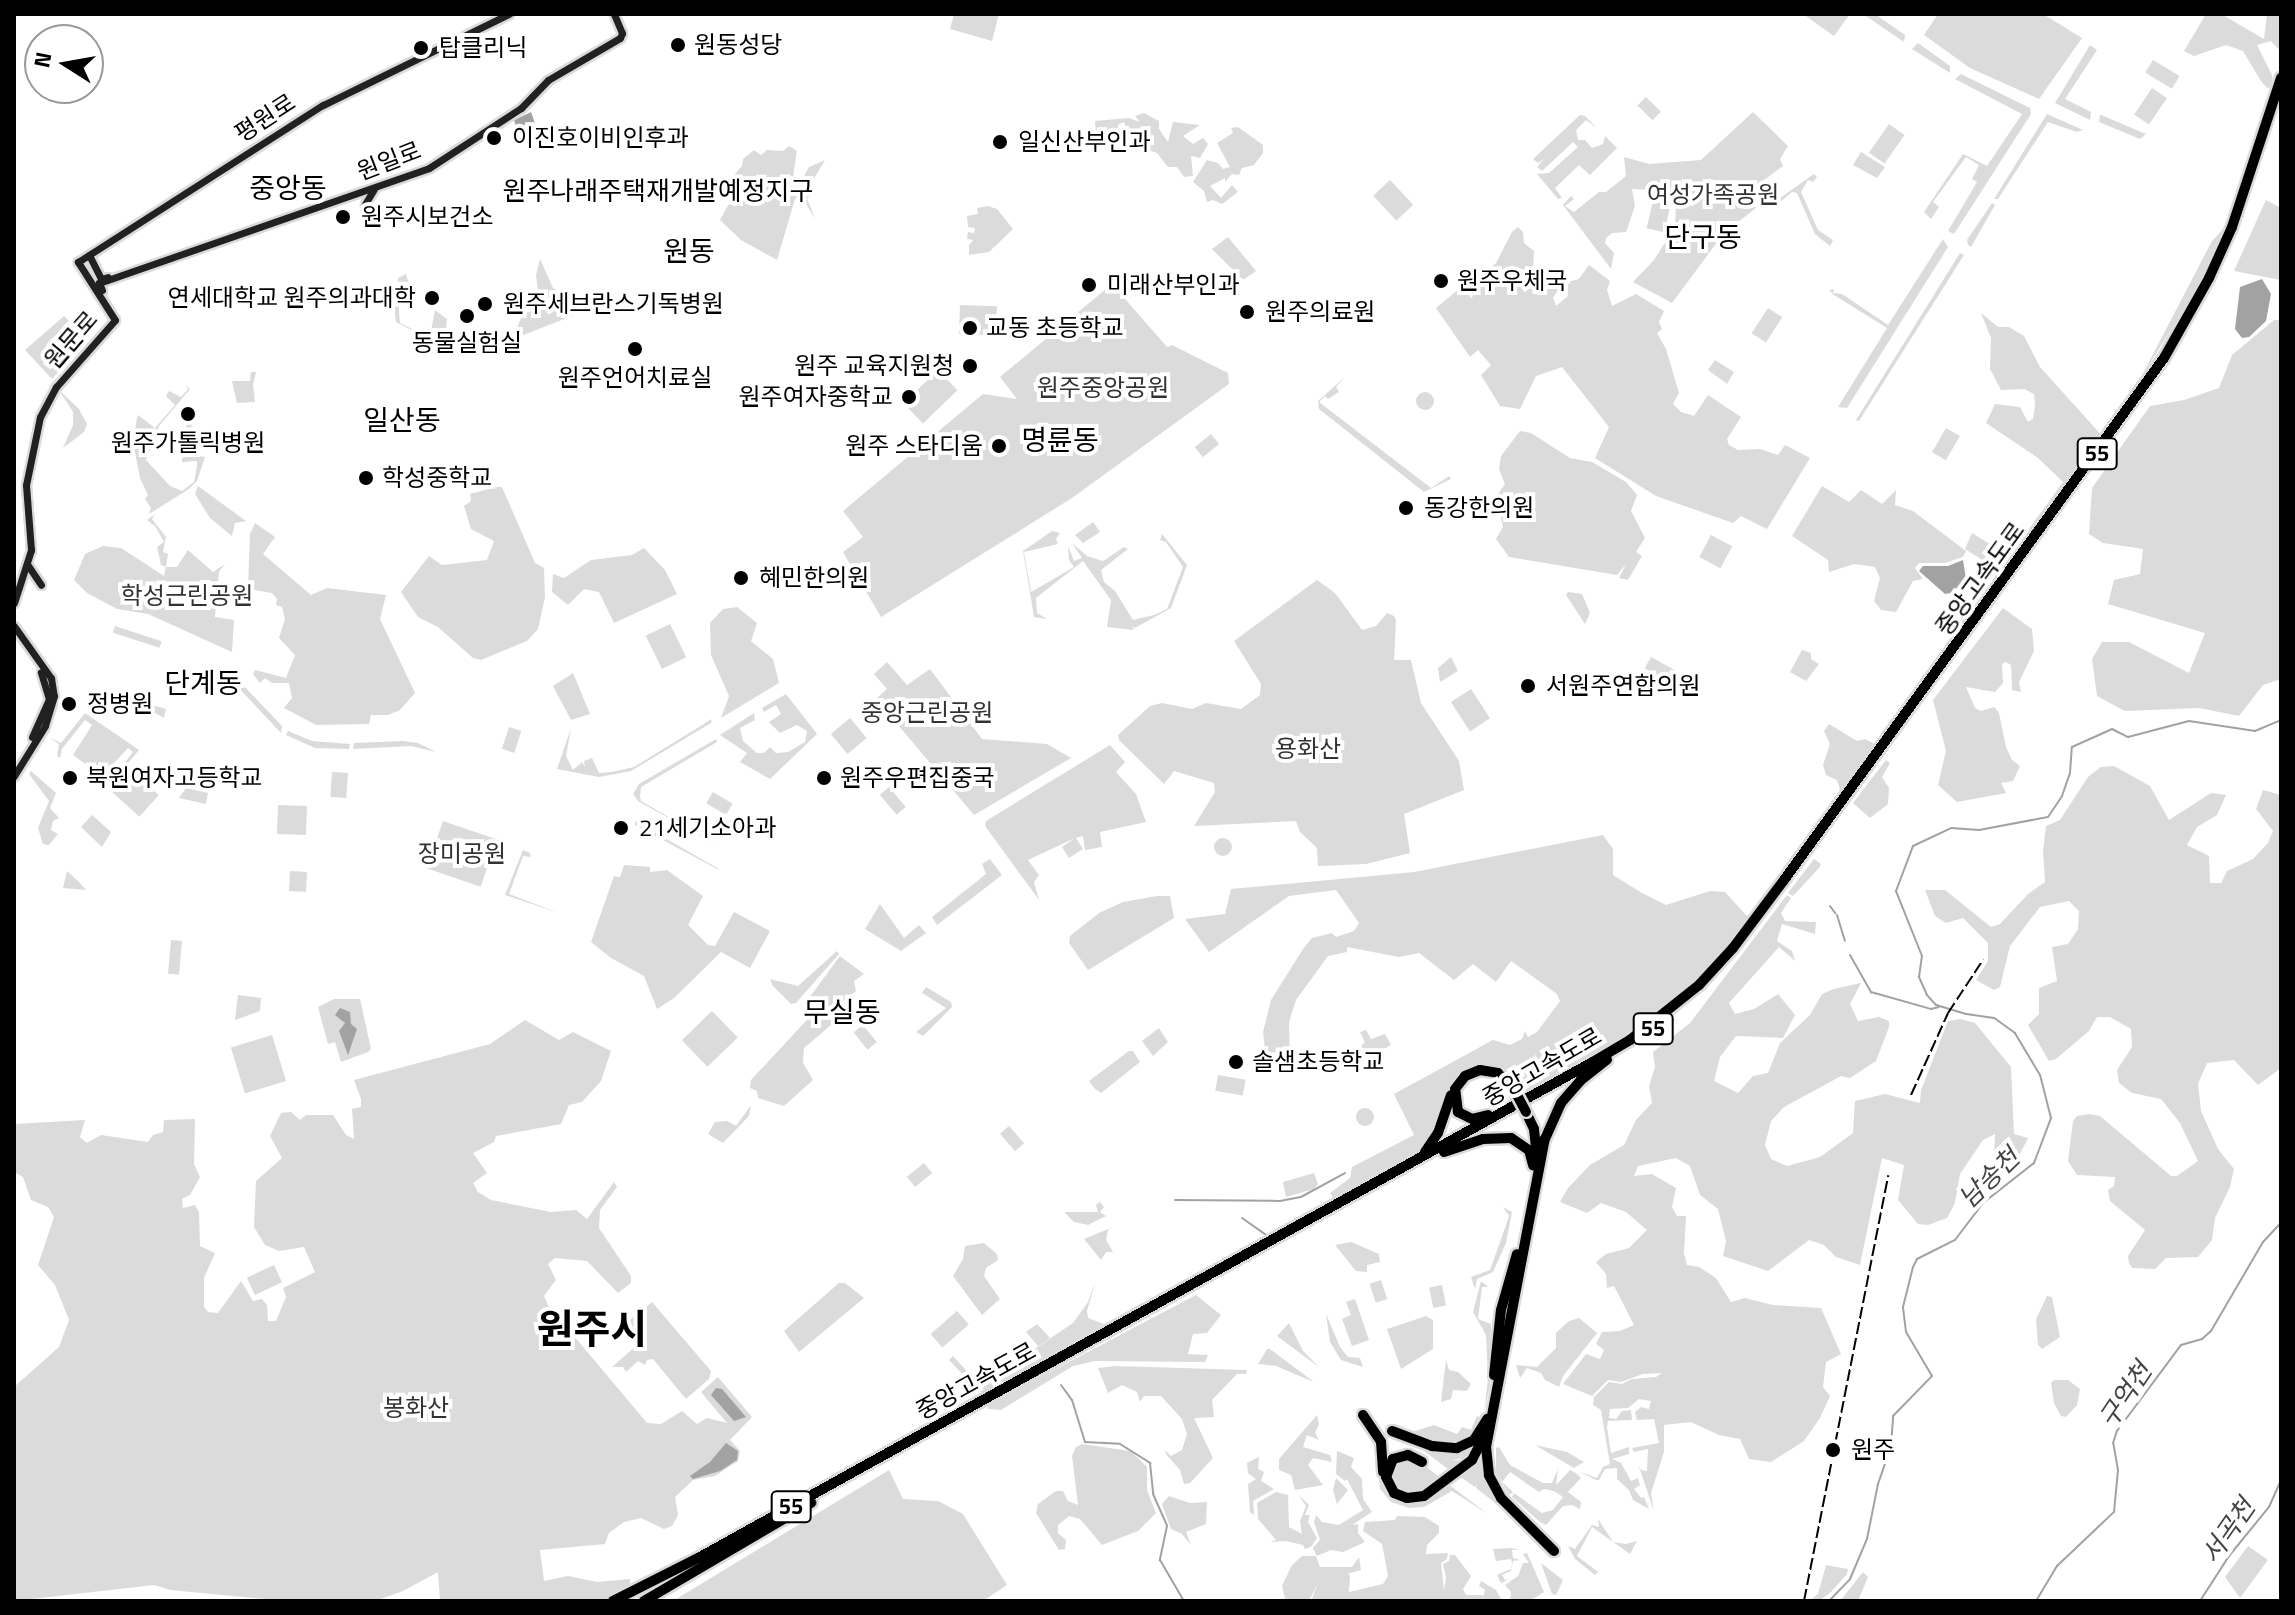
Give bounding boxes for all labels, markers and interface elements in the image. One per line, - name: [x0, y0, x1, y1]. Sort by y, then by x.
- north arrow: [24, 24, 104, 104]
- place label: 원동성당: [694, 31, 782, 59]
- place label: 탑클리닉: [439, 34, 527, 62]
- marker: 원동성당: [669, 36, 687, 54]
- marker: 탑클리닉: [410, 37, 432, 59]
- text: N: [24, 49, 61, 71]
- street label: 평원로: [229, 88, 301, 148]
- place label: 이진호이비인후과: [512, 124, 689, 152]
- marker: 이진호이비인후과: [483, 127, 505, 149]
- place label: 일신산부인과: [1018, 128, 1150, 156]
- marker: 일신산부인과: [989, 131, 1011, 153]
- street label: 원일로: [353, 136, 425, 186]
- district label: 중앙동: [249, 171, 327, 205]
- district label: 원주나래주택재개발예정지구: [503, 175, 813, 207]
- park label: 여성가족공원: [1647, 181, 1779, 209]
- place label: 원주시보건소: [361, 203, 493, 231]
- marker: 원주시보건소: [332, 206, 354, 228]
- district label: 단구동: [1664, 220, 1742, 254]
- district label: 원동: [663, 234, 715, 268]
- place label: 원주우체국: [1457, 267, 1567, 295]
- place label: 미래산부인과: [1107, 271, 1239, 299]
- marker: 원주우체국: [1432, 272, 1450, 290]
- marker: 미래산부인과: [1078, 274, 1100, 296]
- place label: 연세대학교 원주의과대학: [168, 284, 416, 312]
- marker: 연세대학교 원주의과대학: [423, 289, 441, 307]
- place label: 원주세브란스기독병원: [503, 290, 724, 318]
- marker: 원주세브란스기독병원: [474, 293, 496, 315]
- place label: 원주의료원: [1265, 298, 1375, 326]
- marker: 원주의료원: [1236, 301, 1258, 323]
- street label: 원문로: [38, 306, 104, 374]
- marker: 동물실험실: [458, 307, 476, 325]
- place label: 교동 초등학교: [986, 314, 1124, 342]
- marker: 교동 초등학교: [961, 319, 979, 337]
- place label: 동물실험실: [412, 329, 522, 357]
- marker: 원주언어치료실: [624, 338, 646, 360]
- place label: 원주 교육지원청: [794, 352, 954, 380]
- marker: 원주 교육지원청: [961, 357, 979, 375]
- place label: 원주언어치료실: [558, 364, 712, 392]
- park label: 원주중앙공원: [1037, 374, 1169, 402]
- place label: 원주여자중학교: [738, 383, 893, 411]
- marker: 원주여자중학교: [900, 388, 918, 406]
- marker: 원주가톨릭병원: [177, 403, 199, 425]
- district label: 일산동: [363, 403, 441, 437]
- district label: 명륜동: [1021, 423, 1099, 457]
- place label: 원주가톨릭병원: [111, 429, 265, 457]
- place label: 원주 스타디움: [845, 432, 983, 460]
- road number: 55: [2075, 436, 2119, 472]
- marker: 원주 스타디움: [990, 437, 1008, 455]
- place label: 학성중학교: [382, 464, 492, 492]
- marker: 학성중학교: [357, 469, 375, 487]
- place label: 동강한의원: [1424, 494, 1534, 522]
- marker: 동강한의원: [1395, 497, 1417, 519]
- street label: 중앙고속도로: [1929, 517, 2031, 641]
- place label: 혜민한의원: [759, 564, 869, 592]
- marker: 혜민한의원: [730, 567, 752, 589]
- park label: 학성근린공원: [121, 582, 253, 610]
- district label: 단계동: [164, 666, 242, 700]
- place label: 서원주연합의원: [1546, 672, 1701, 700]
- marker: 서원주연합의원: [1517, 675, 1539, 697]
- place label: 정병원: [87, 690, 153, 718]
- marker: 정병원: [58, 693, 80, 715]
- park label: 중앙근린공원: [861, 699, 993, 727]
- park label: 용화산: [1275, 735, 1341, 763]
- place label: 북원여자고등학교: [86, 764, 263, 792]
- place label: 원주우편집중국: [840, 764, 995, 792]
- marker: 북원여자고등학교: [61, 769, 79, 787]
- marker: 원주우편집중국: [815, 769, 833, 787]
- place label: 21세기소아과: [639, 814, 776, 842]
- marker: 21세기소아과: [610, 817, 632, 839]
- park label: 장미공원: [418, 840, 506, 868]
- district label: 무실동: [803, 995, 881, 1029]
- road number: 55: [1631, 1011, 1675, 1047]
- street label: 중앙고속도로: [1477, 1021, 1607, 1113]
- place label: 솔샘초등학교: [1252, 1048, 1384, 1076]
- marker: 솔샘초등학교: [1227, 1053, 1245, 1071]
- water label: 남송천: [1952, 1142, 2026, 1214]
- district label: 원주시: [537, 1305, 647, 1353]
- street label: 중앙고속도로: [911, 1336, 1041, 1426]
- water label: 구억천: [2092, 1357, 2158, 1433]
- park label: 봉화산: [383, 1394, 449, 1422]
- place label: 원주: [1851, 1436, 1895, 1464]
- marker: 원주: [1822, 1439, 1844, 1461]
- road number: 55: [769, 1489, 813, 1525]
- water label: 서곡천: [2195, 1493, 2261, 1569]

